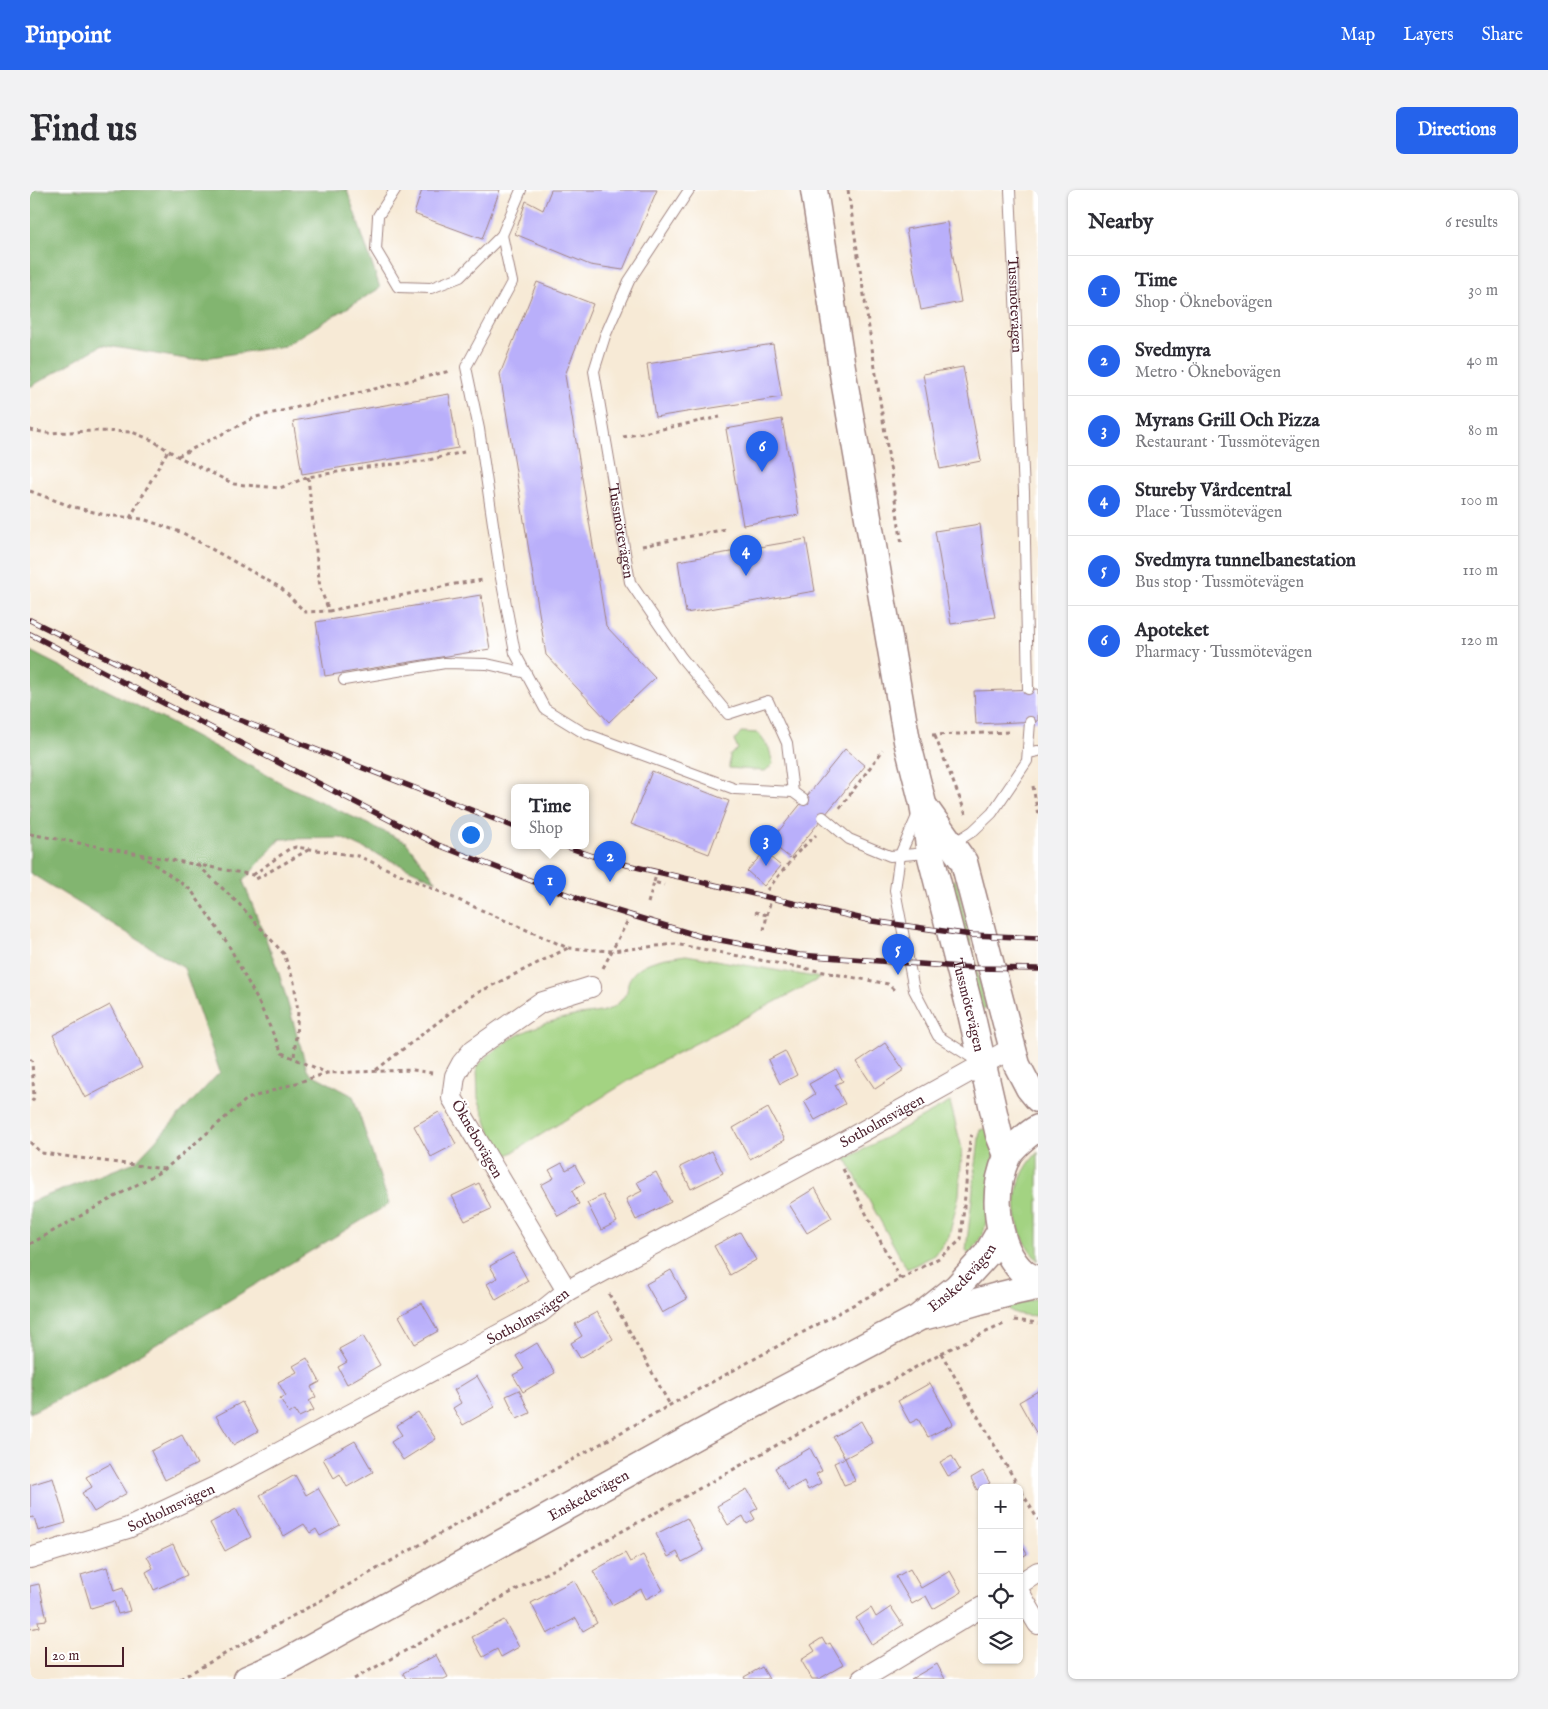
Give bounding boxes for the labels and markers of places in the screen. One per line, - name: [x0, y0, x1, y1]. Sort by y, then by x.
- pin: 6: [746, 431, 778, 472]
- pin: 4: [730, 535, 762, 576]
- pin: 3: [750, 825, 782, 866]
- pin: 2: [594, 841, 626, 882]
- pin: 1: [534, 865, 566, 906]
- pin: 5: [882, 934, 914, 975]

